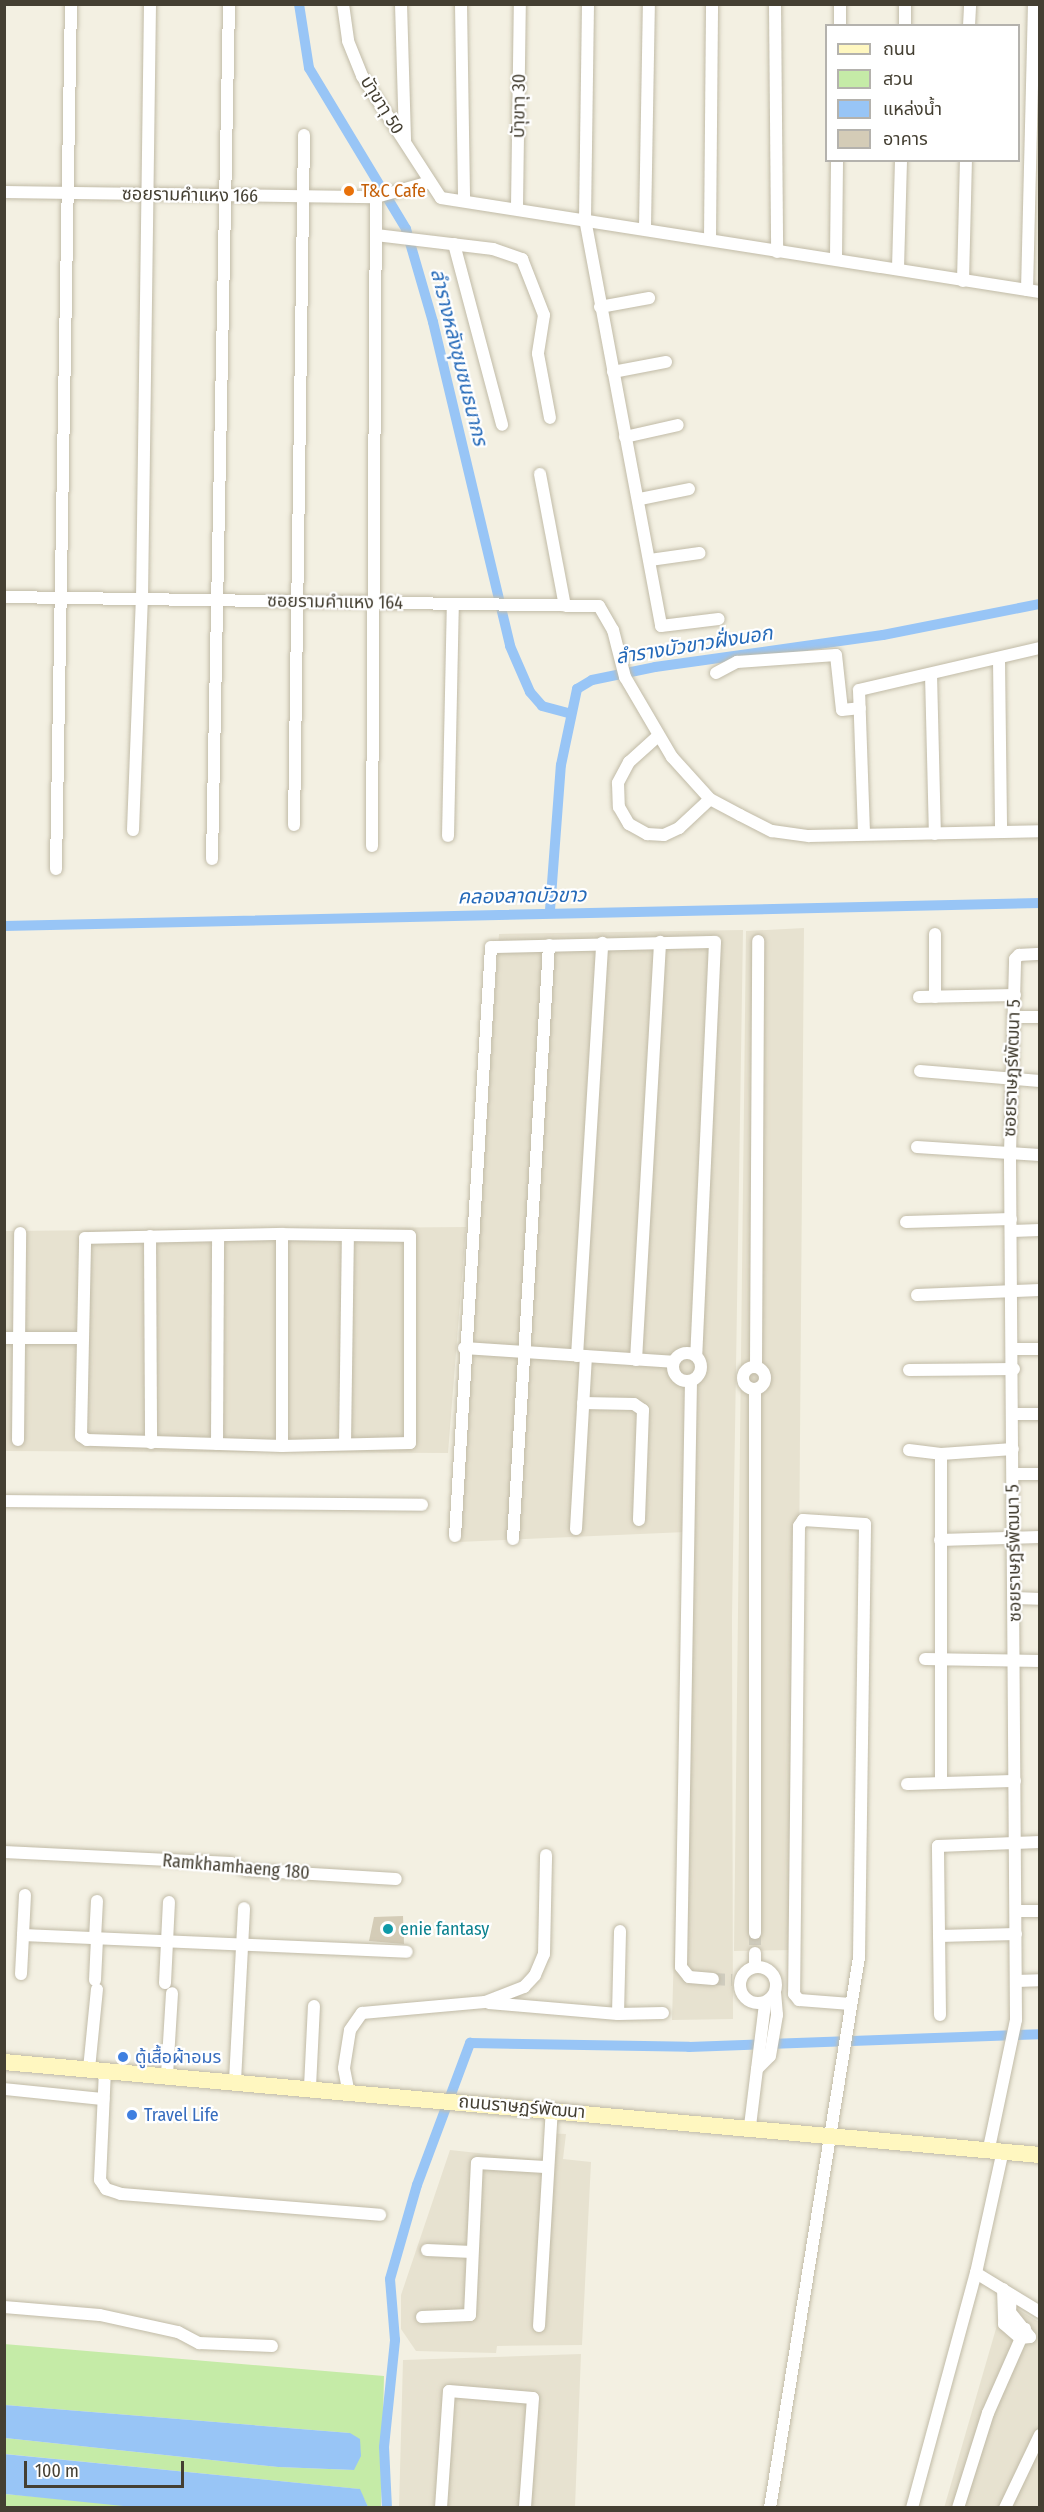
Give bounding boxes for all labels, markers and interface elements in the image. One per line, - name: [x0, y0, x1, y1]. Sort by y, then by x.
- legend: [825, 24, 1020, 162]
- text: ถนน: [883, 38, 916, 60]
- text: สวน: [883, 68, 913, 90]
- street label: บัาุขาาุ 50: [356, 72, 408, 138]
- street label: บัาุขาาุ 30: [508, 74, 530, 138]
- text: แหล่งน้ำ: [883, 98, 942, 120]
- text: อาคาร: [883, 128, 928, 150]
- place label: T&C Cafe: [361, 180, 426, 202]
- street label: ซอยรามคำแหง 166: [122, 183, 258, 207]
- marker: T&C Cafe: [342, 184, 356, 198]
- water label: ลำรางหลังชุมชนธนากร: [425, 266, 493, 448]
- street label: ซอยรามคำแหง 164: [267, 590, 403, 614]
- water label: ลำรางบัวขาวฝั่งนอก: [614, 621, 774, 669]
- water label: คลองลาดบัวขาว: [458, 883, 586, 909]
- street label: ซอยราษฎร์พัฒนา 5: [999, 999, 1025, 1137]
- street label: ซอยราษฎร์พัฒนา 5: [1002, 1484, 1026, 1622]
- street label: Ramkhamhaeng 180: [162, 1850, 310, 1884]
- place label: enie fantasy: [400, 1918, 489, 1940]
- marker: enie fantasy: [381, 1922, 395, 1936]
- place label: ตู้เสื้อผ้าอมร: [135, 2046, 221, 2068]
- marker: ตู้เสื้อผ้าอมร: [116, 2050, 130, 2064]
- street label: ถนนราษฏร์พัฒนา: [458, 2091, 586, 2123]
- place label: Travel Life: [144, 2104, 219, 2126]
- marker: Travel Life: [125, 2108, 139, 2122]
- scale bar: [27, 2449, 188, 2487]
- text: 100 m: [35, 2460, 79, 2482]

